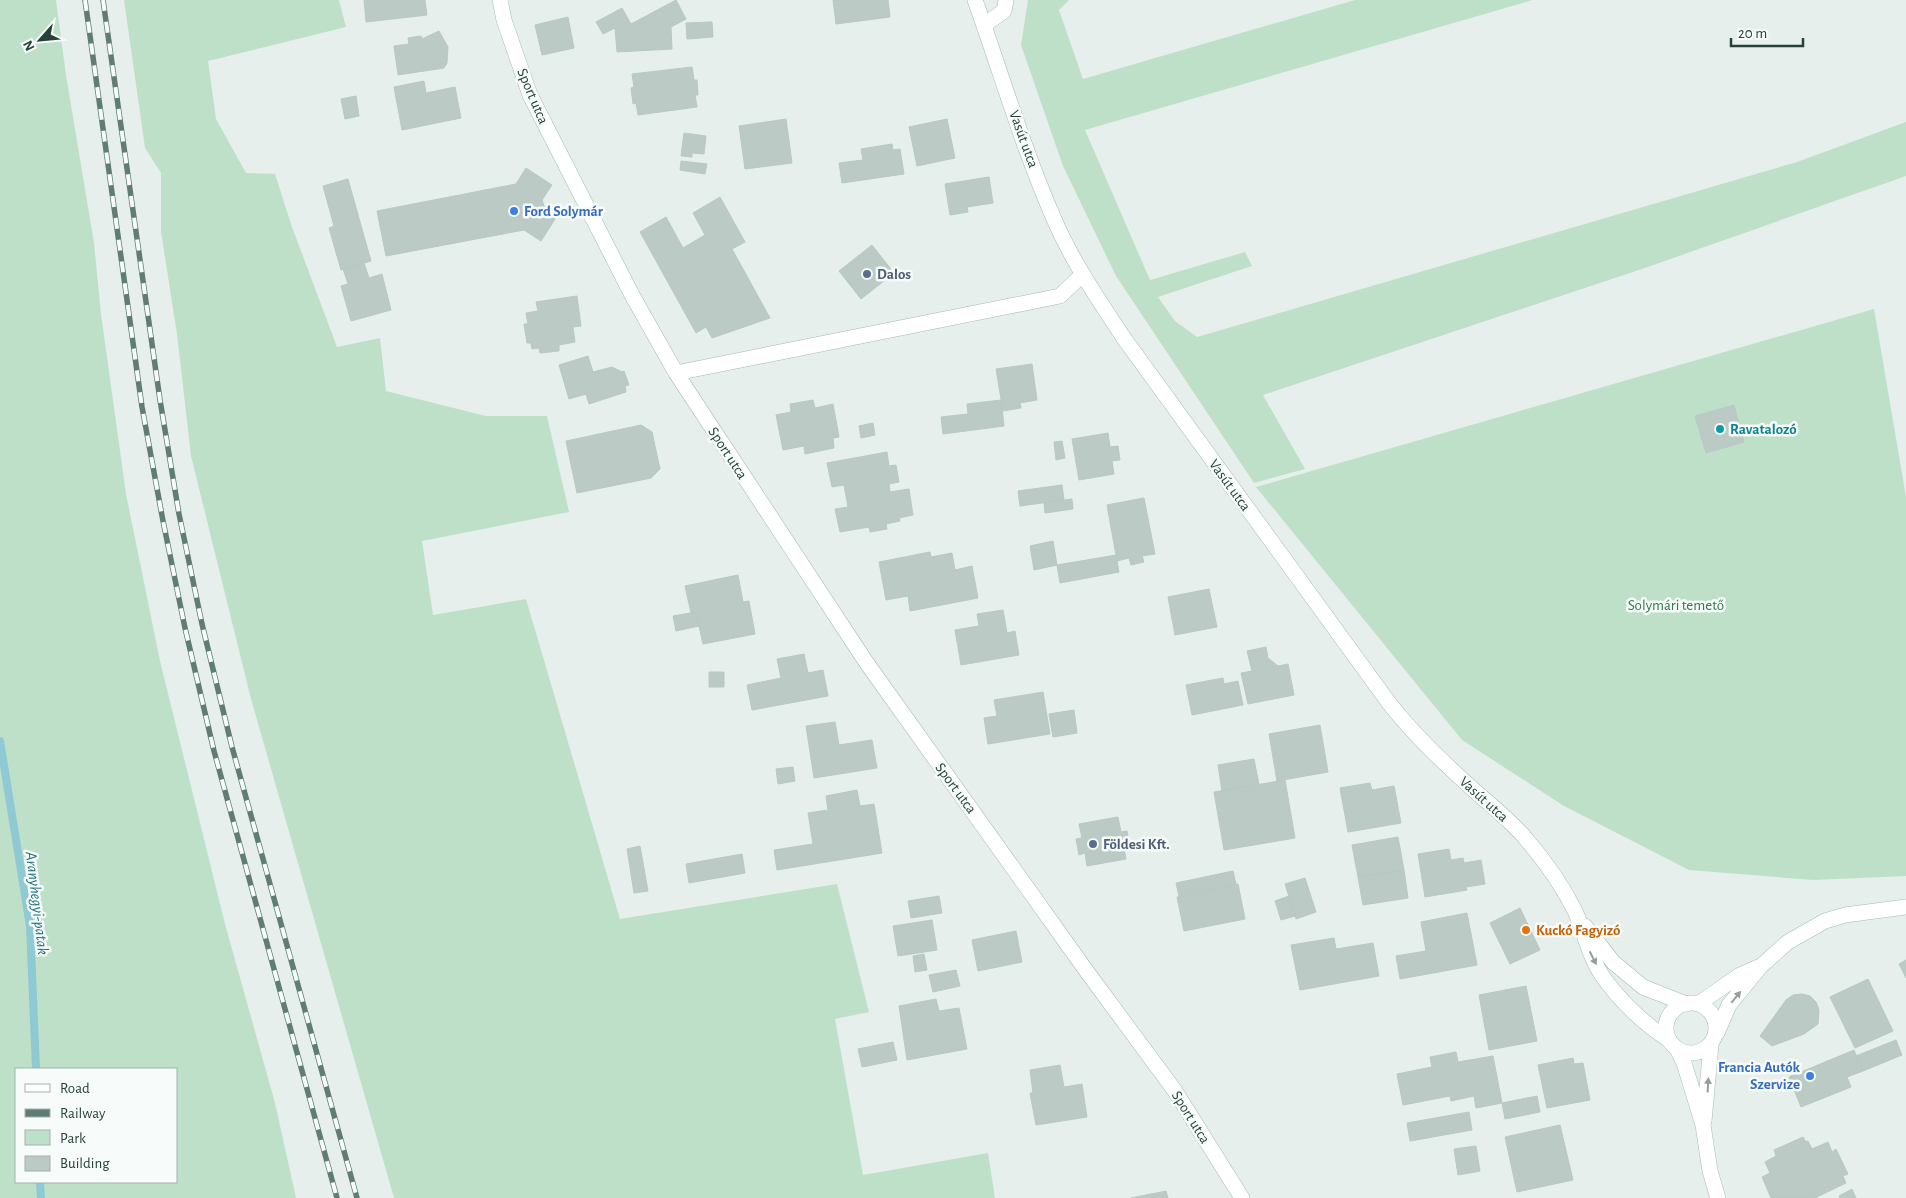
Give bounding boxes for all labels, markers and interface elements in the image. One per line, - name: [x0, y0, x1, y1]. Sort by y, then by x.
- north arrow: [15, 15, 65, 65]
- scale bar: [1731, 15, 1804, 47]
- text: 20 m: [1738, 26, 1767, 41]
- text: N: [21, 38, 38, 53]
- street label: Sport utca: [514, 66, 551, 126]
- street label: Vasút utca: [1006, 108, 1041, 170]
- place label: Ford Solymár: [524, 204, 604, 219]
- marker: Ford Solymár: [508, 205, 520, 217]
- place label: Dalos: [877, 267, 911, 282]
- marker: Dalos: [861, 268, 873, 280]
- place label: Ravatalozó: [1730, 422, 1797, 437]
- marker: Ravatalozó: [1714, 423, 1726, 435]
- street label: Sport utca: [705, 425, 750, 482]
- street label: Vasút utca: [1206, 457, 1253, 514]
- park label: Solymári temető: [1628, 598, 1724, 613]
- street label: Sport utca: [932, 760, 979, 817]
- street label: Vasút utca: [1456, 774, 1511, 825]
- place label: Földesi Kft.: [1103, 837, 1170, 852]
- marker: Földesi Kft.: [1087, 838, 1099, 850]
- water label: Aranyhegyi-patak: [22, 850, 51, 956]
- place label: Kuckó Fagyizó: [1536, 923, 1621, 938]
- marker: Kuckó Fagyizó: [1520, 924, 1532, 936]
- one-way arrow: [1589, 951, 1597, 965]
- one-way arrow: [1730, 991, 1741, 1004]
- place label: Francia Autók Szervize: [1718, 1060, 1801, 1092]
- legend: [15, 1068, 178, 1183]
- marker: Francia Autók Szervize: [1804, 1070, 1816, 1082]
- one-way arrow: [1704, 1076, 1712, 1092]
- text: Road: [60, 1081, 90, 1096]
- street label: Sport utca: [1169, 1088, 1213, 1146]
- text: Railway: [60, 1106, 106, 1121]
- text: Park: [60, 1131, 86, 1146]
- text: Building: [60, 1156, 110, 1171]

